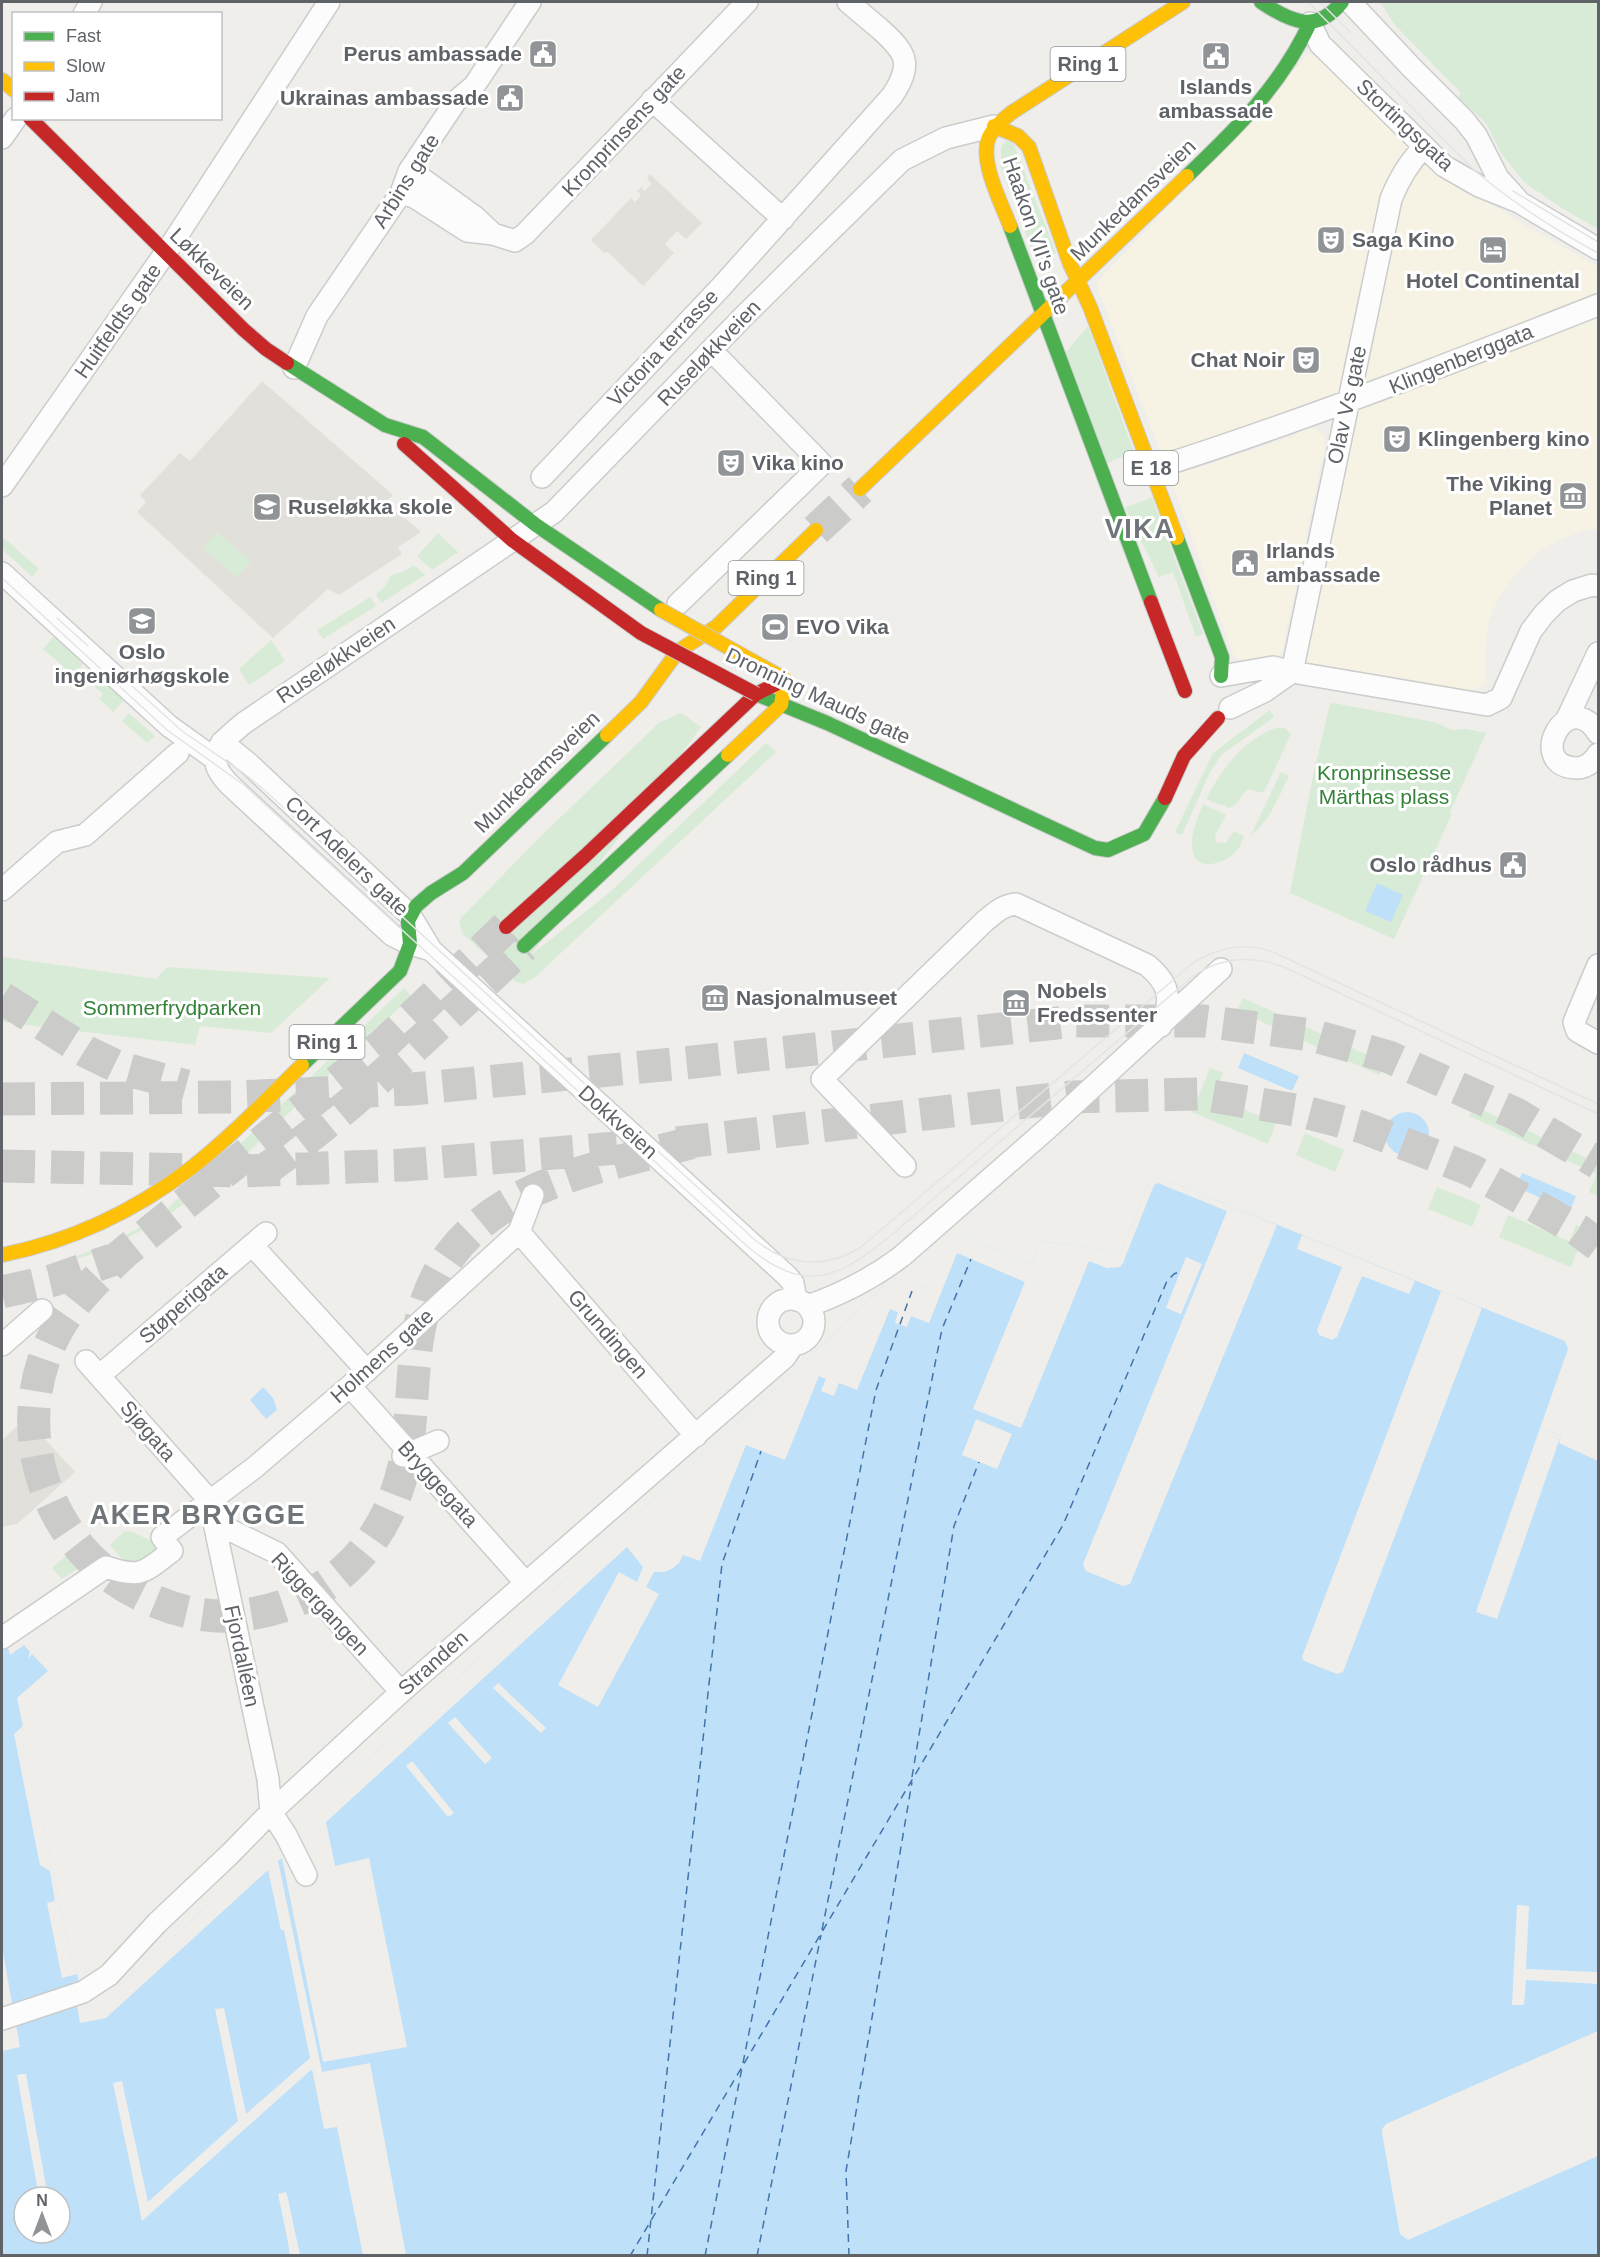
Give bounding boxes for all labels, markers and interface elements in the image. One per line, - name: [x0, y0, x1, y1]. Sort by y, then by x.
- legend: [12, 12, 222, 120]
- text: Fast: [66, 26, 101, 46]
- public building icon: Perus ambassade: [527, 38, 559, 70]
- public building icon: Islands ambassade: [1200, 40, 1232, 72]
- place label: Perus ambassade: [343, 42, 522, 65]
- road number: Ring 1: [1050, 47, 1126, 81]
- text: Slow: [66, 56, 106, 76]
- street label: Kronprinsens gate: [557, 60, 690, 201]
- street label: Stortingsgata: [1352, 74, 1459, 175]
- place label: Islands ambassade: [1159, 75, 1273, 122]
- public building icon: Ukrainas ambassade: [494, 82, 526, 114]
- text: Jam: [66, 86, 100, 106]
- place label: Ukrainas ambassade: [280, 86, 489, 109]
- street label: Arbins gate: [368, 130, 443, 232]
- street label: Munkedamsveien: [1065, 134, 1200, 265]
- street label: Haakon VII's gate: [999, 154, 1074, 318]
- street label: Løkkeveien: [166, 223, 259, 314]
- theatre icon: Saga Kino: [1315, 224, 1347, 256]
- place label: Saga Kino: [1352, 228, 1455, 251]
- hotel icon: Hotel Continental: [1477, 234, 1509, 266]
- street label: Huitfeldts gate: [70, 259, 166, 382]
- place label: Hotel Continental: [1406, 269, 1580, 292]
- street label: Victoria terrasse: [603, 284, 723, 411]
- street label: Ruseløkkveien: [653, 295, 765, 410]
- street label: Klingenberggata: [1386, 319, 1536, 398]
- theatre icon: Chat Noir: [1290, 344, 1322, 376]
- street label: Olav Vs gate: [1323, 344, 1370, 466]
- place label: Chat Noir: [1191, 348, 1285, 371]
- theatre icon: Klingenberg kino: [1381, 423, 1413, 455]
- place label: Klingenberg kino: [1418, 427, 1590, 450]
- theatre icon: Vika kino: [715, 447, 747, 479]
- place label: Vika kino: [752, 451, 844, 474]
- road number: E 18: [1124, 451, 1178, 485]
- place label: The Viking Planet: [1446, 472, 1552, 519]
- museum icon: The Viking Planet: [1557, 480, 1589, 512]
- school or university icon: Ruseløkka skole: [251, 491, 283, 523]
- place label: Ruseløkka skole: [288, 495, 453, 518]
- district label: VIKA: [1105, 514, 1175, 544]
- place label: Irlands ambassade: [1266, 539, 1380, 586]
- public building icon: Irlands ambassade: [1229, 547, 1261, 579]
- road number: Ring 1: [728, 561, 804, 595]
- school or university icon: Oslo ingeniørhøgskole: [126, 605, 158, 637]
- sports icon: EVO Vika: [759, 611, 791, 643]
- street label: Ruseløkkveien: [272, 612, 399, 708]
- place label: EVO Vika: [796, 615, 889, 638]
- place label: Oslo ingeniørhøgskole: [54, 640, 230, 687]
- street label: Dronning Mauds gate: [722, 643, 914, 748]
- street label: Munkedamsveien: [469, 706, 604, 837]
- park label: Kronprinsesse Märthas plass: [1317, 761, 1451, 808]
- street label: Cort Adelers gate: [281, 791, 414, 920]
- public building icon: Oslo rådhus: [1497, 849, 1529, 881]
- place label: Oslo rådhus: [1369, 853, 1492, 876]
- place label: Nobels Fredssenter: [1037, 979, 1157, 1026]
- museum icon: Nasjonalmuseet: [699, 982, 731, 1014]
- place label: Nasjonalmuseet: [736, 986, 897, 1009]
- museum icon: Nobels Fredssenter: [1000, 987, 1032, 1019]
- park label: Sommerfrydparken: [83, 996, 261, 1019]
- road number: Ring 1: [290, 1025, 364, 1059]
- street label: Dokkveien: [574, 1080, 662, 1163]
- street label: Støperigata: [134, 1259, 231, 1348]
- street label: Grundingen: [564, 1285, 653, 1383]
- street label: Holmens gate: [326, 1304, 438, 1408]
- street label: Sjøgata: [116, 1396, 181, 1466]
- street label: Bryggegata: [394, 1436, 483, 1532]
- district label: AKER BRYGGE: [90, 1500, 306, 1530]
- street label: Riggergangen: [267, 1548, 374, 1660]
- street label: Fjordalléen: [220, 1603, 265, 1709]
- street label: Stranden: [393, 1626, 472, 1700]
- north arrow: [12, 2185, 72, 2245]
- text: N: [36, 2192, 48, 2209]

